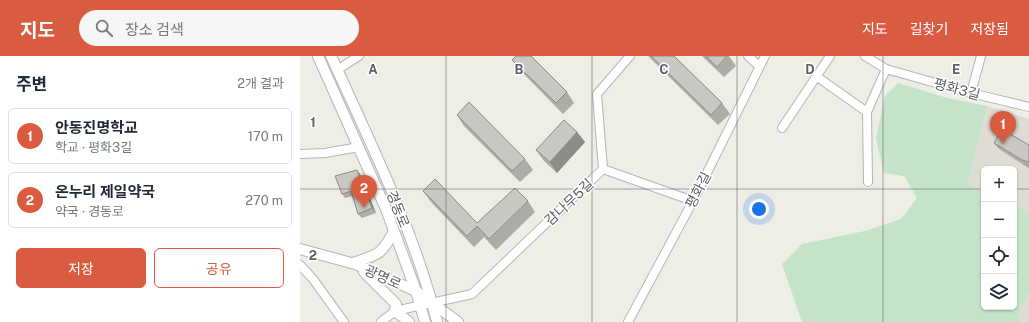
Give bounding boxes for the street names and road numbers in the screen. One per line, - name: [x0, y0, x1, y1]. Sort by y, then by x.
- street label: 평화3길: [932, 75, 982, 103]
- street label: 평화길: [682, 169, 714, 211]
- street label: 감나무5길: [541, 176, 597, 228]
- street label: 경동로: [383, 188, 413, 230]
- street label: 광명로: [362, 262, 404, 292]

